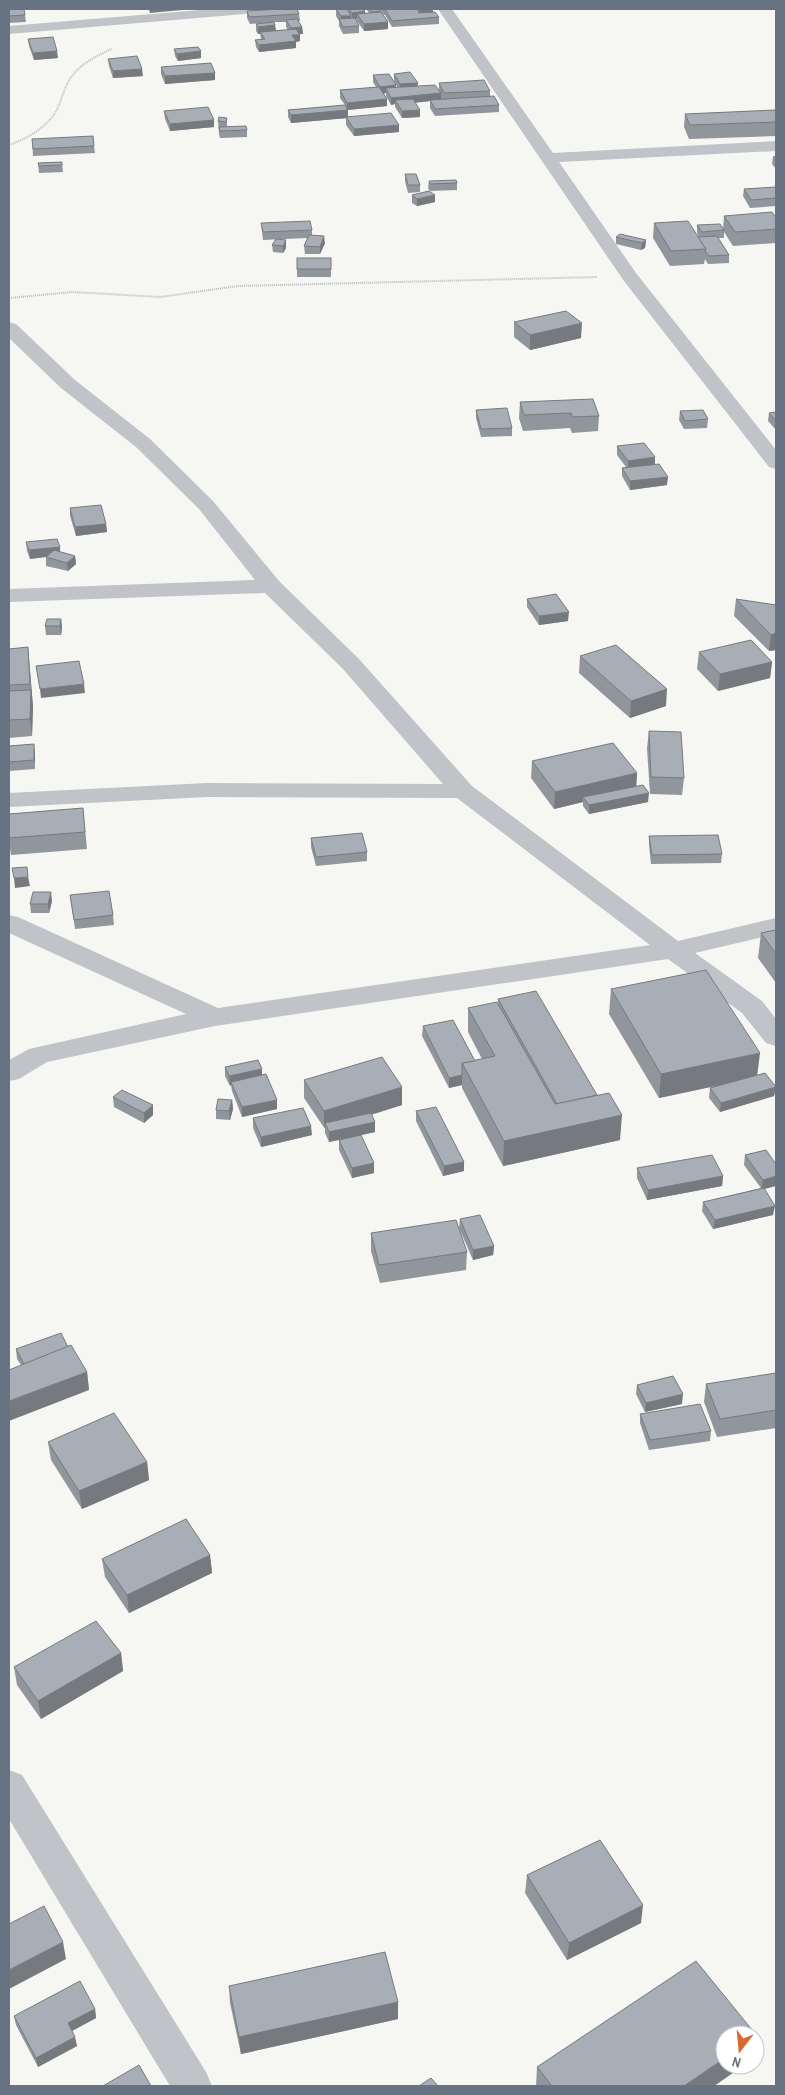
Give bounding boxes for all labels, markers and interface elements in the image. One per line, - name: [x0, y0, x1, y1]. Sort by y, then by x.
- north arrow: [715, 2025, 765, 2075]
- text: N: [730, 2053, 743, 2072]

